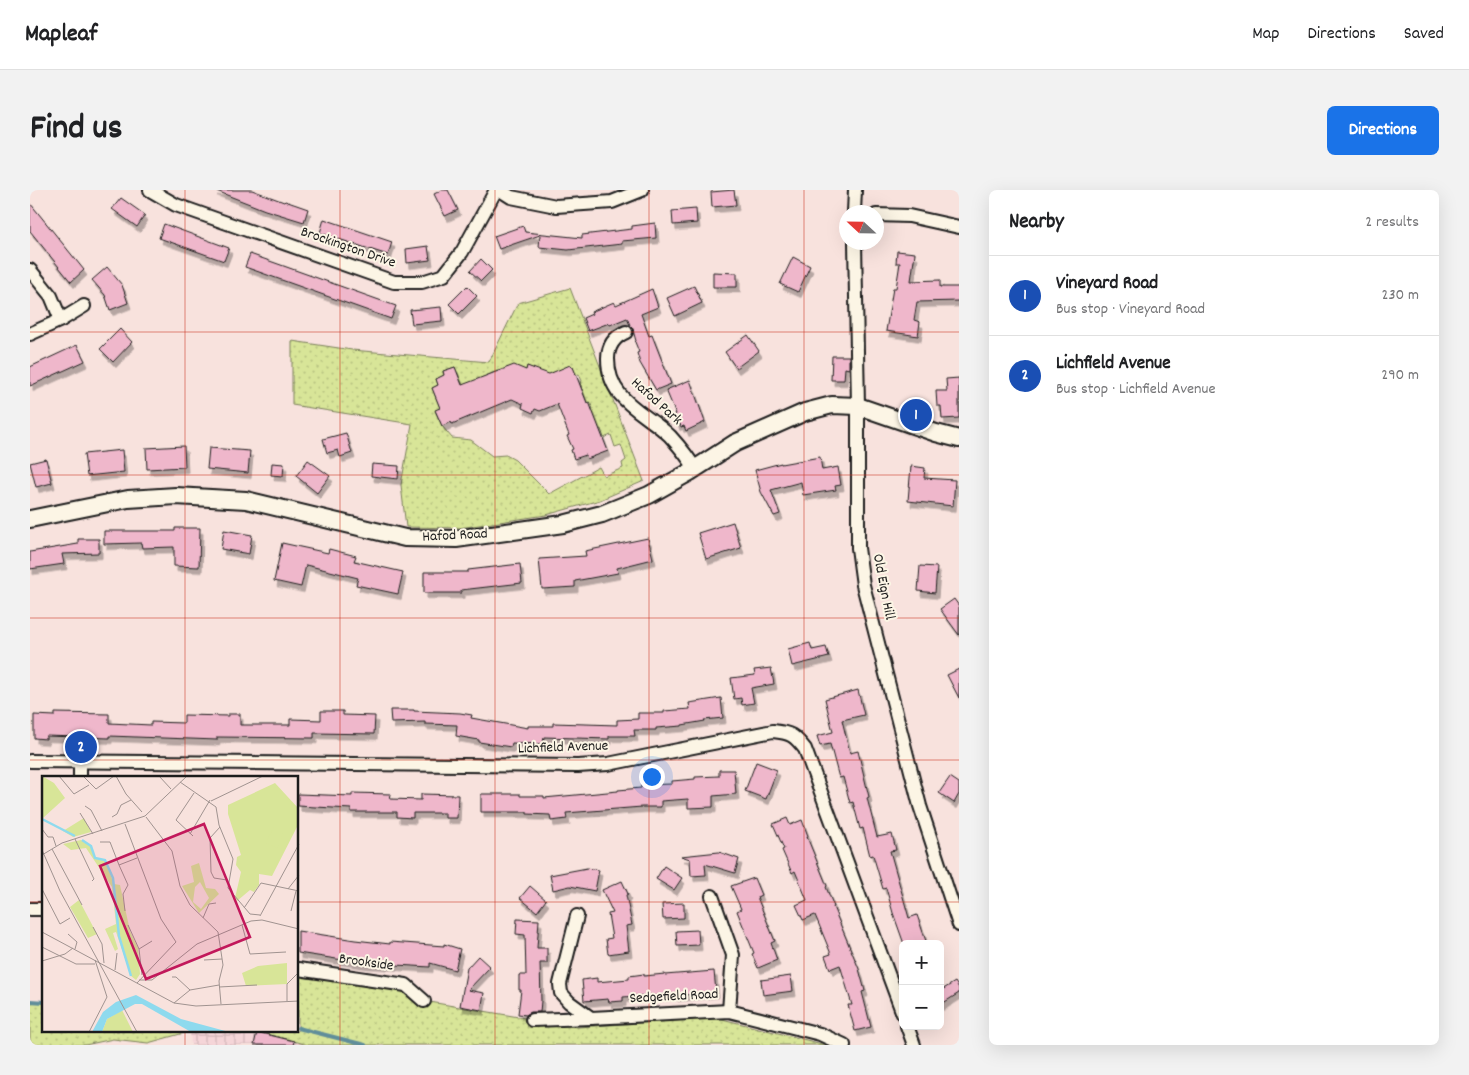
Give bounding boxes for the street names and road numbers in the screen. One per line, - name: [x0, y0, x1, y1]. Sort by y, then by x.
- street label: Brockington Drive: [297, 221, 399, 275]
- street label: Hafod Park: [625, 373, 687, 431]
- street label: Hafod Road: [422, 523, 488, 549]
- street label: Old Eign Hill: [866, 552, 900, 622]
- street label: Lichfield Avenue: [517, 735, 609, 761]
- street label: Brookside: [337, 948, 395, 978]
- street label: Sedgefield Road: [629, 984, 719, 1010]

